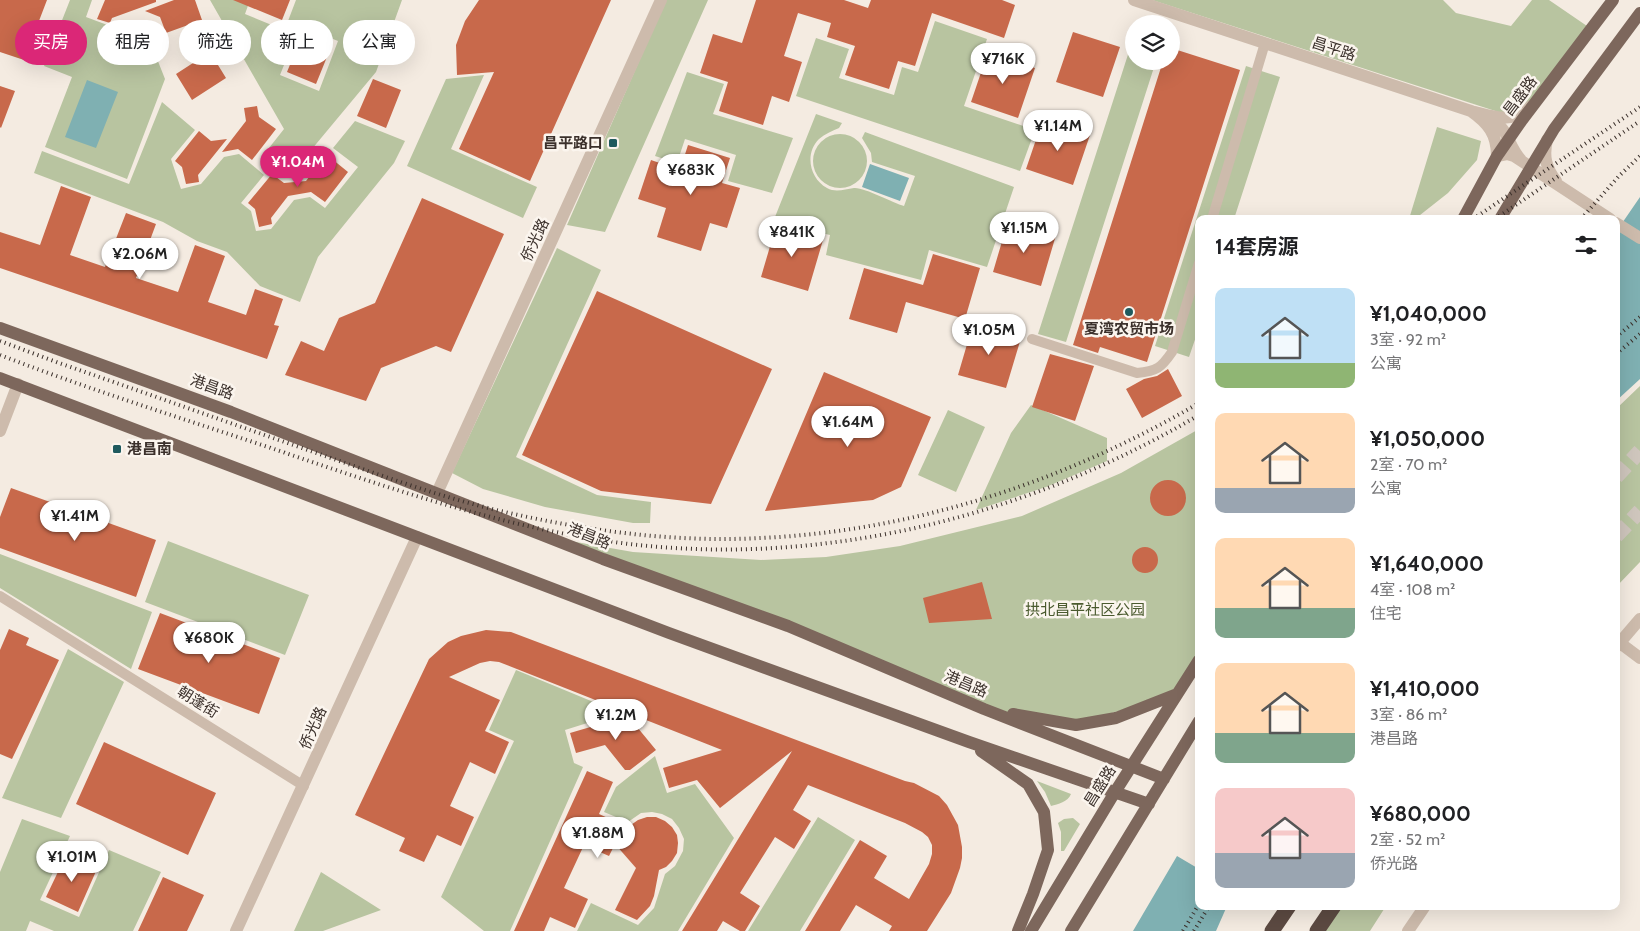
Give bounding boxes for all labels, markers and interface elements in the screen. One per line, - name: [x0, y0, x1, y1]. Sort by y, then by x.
- map controls: [1125, 15, 1180, 70]
- button: layers: [1125, 15, 1180, 70]
- chip: 买房: [15, 20, 87, 65]
- chip: 租房: [97, 20, 169, 65]
- chip: 筛选: [179, 20, 251, 65]
- chip: 新上: [261, 20, 333, 65]
- chip: 公寓: [343, 20, 415, 65]
- street label: 昌平路: [1310, 33, 1358, 65]
- pin: ¥716K: [968, 42, 1038, 85]
- text: ¥716K: [982, 49, 1024, 68]
- street label: 昌盛路: [1499, 73, 1541, 119]
- pin: ¥1.14M: [1017, 110, 1099, 152]
- text: ¥1.14M: [1034, 116, 1082, 135]
- place label: 昌平路口: [543, 134, 603, 152]
- marker: 昌平路口: [607, 137, 619, 149]
- pin: ¥1.04M: [257, 146, 339, 188]
- text: ¥1.04M: [271, 152, 325, 171]
- pin: ¥683K: [656, 154, 726, 196]
- text: ¥683K: [668, 160, 714, 179]
- pin: ¥1.15M: [983, 212, 1065, 254]
- street label: 侨光路: [517, 216, 553, 264]
- pin: ¥841K: [757, 216, 827, 258]
- text: ¥1.15M: [1001, 218, 1047, 237]
- text: ¥841K: [769, 222, 815, 241]
- icon: filters: [1572, 231, 1600, 259]
- text: 14套房源: [1215, 234, 1299, 259]
- pin: ¥2.06M: [99, 238, 181, 280]
- text: ¥2.06M: [112, 244, 168, 263]
- text: ¥1,040,000: [1370, 301, 1487, 326]
- marker: 夏湾农贸市场: [1123, 306, 1135, 318]
- icon: home: [1255, 308, 1315, 368]
- pin: ¥1.05M: [948, 314, 1030, 356]
- text: ¥1.05M: [963, 320, 1015, 339]
- place label: 夏湾农贸市场: [1084, 320, 1174, 338]
- text: 3室 · 92 m²: [1370, 330, 1446, 349]
- text: 公寓: [1370, 354, 1402, 373]
- street label: 港昌路: [188, 371, 236, 403]
- pin: ¥1.64M: [807, 406, 889, 448]
- text: ¥1.64M: [822, 412, 874, 431]
- text: ¥1,050,000: [1370, 426, 1485, 451]
- icon: home: [1255, 433, 1315, 493]
- place label: 港昌南: [127, 440, 172, 458]
- marker: 港昌南: [111, 443, 123, 455]
- text: 2室 · 70 m²: [1370, 455, 1447, 474]
- text: 公寓: [1370, 479, 1402, 498]
- pin: ¥1.41M: [34, 500, 116, 542]
- text: ¥1.41M: [51, 506, 99, 525]
- street label: 港昌路: [565, 519, 613, 553]
- text: ¥1,640,000: [1370, 551, 1484, 576]
- icon: home: [1255, 558, 1315, 618]
- text: 4室 · 108 m²: [1370, 580, 1455, 599]
- park label: 拱北昌平社区公园: [1025, 601, 1145, 619]
- text: 住宅: [1370, 604, 1402, 623]
- pin: ¥680K: [174, 622, 244, 664]
- text: ¥680K: [184, 628, 234, 647]
- street label: 港昌路: [942, 667, 990, 701]
- text: ¥1,410,000: [1370, 676, 1480, 701]
- street label: 朝蓬街: [174, 682, 222, 722]
- icon: home: [1255, 683, 1315, 743]
- pin: ¥1.2M: [581, 698, 651, 741]
- street label: 侨光路: [296, 704, 330, 752]
- text: ¥1.2M: [596, 705, 636, 724]
- text: 3室 · 86 m²: [1370, 705, 1447, 724]
- text: 港昌路: [1370, 729, 1418, 748]
- street label: 昌盛路: [1080, 762, 1120, 810]
- text: ¥680,000: [1370, 801, 1471, 826]
- icon: home: [1255, 808, 1315, 868]
- pin: ¥1.88M: [557, 816, 639, 859]
- text: ¥1.88M: [572, 823, 624, 842]
- text: 2室 · 52 m²: [1370, 830, 1445, 849]
- pin: ¥1.01M: [31, 840, 113, 883]
- text: ¥1.01M: [47, 847, 97, 866]
- text: 侨光路: [1370, 854, 1418, 873]

